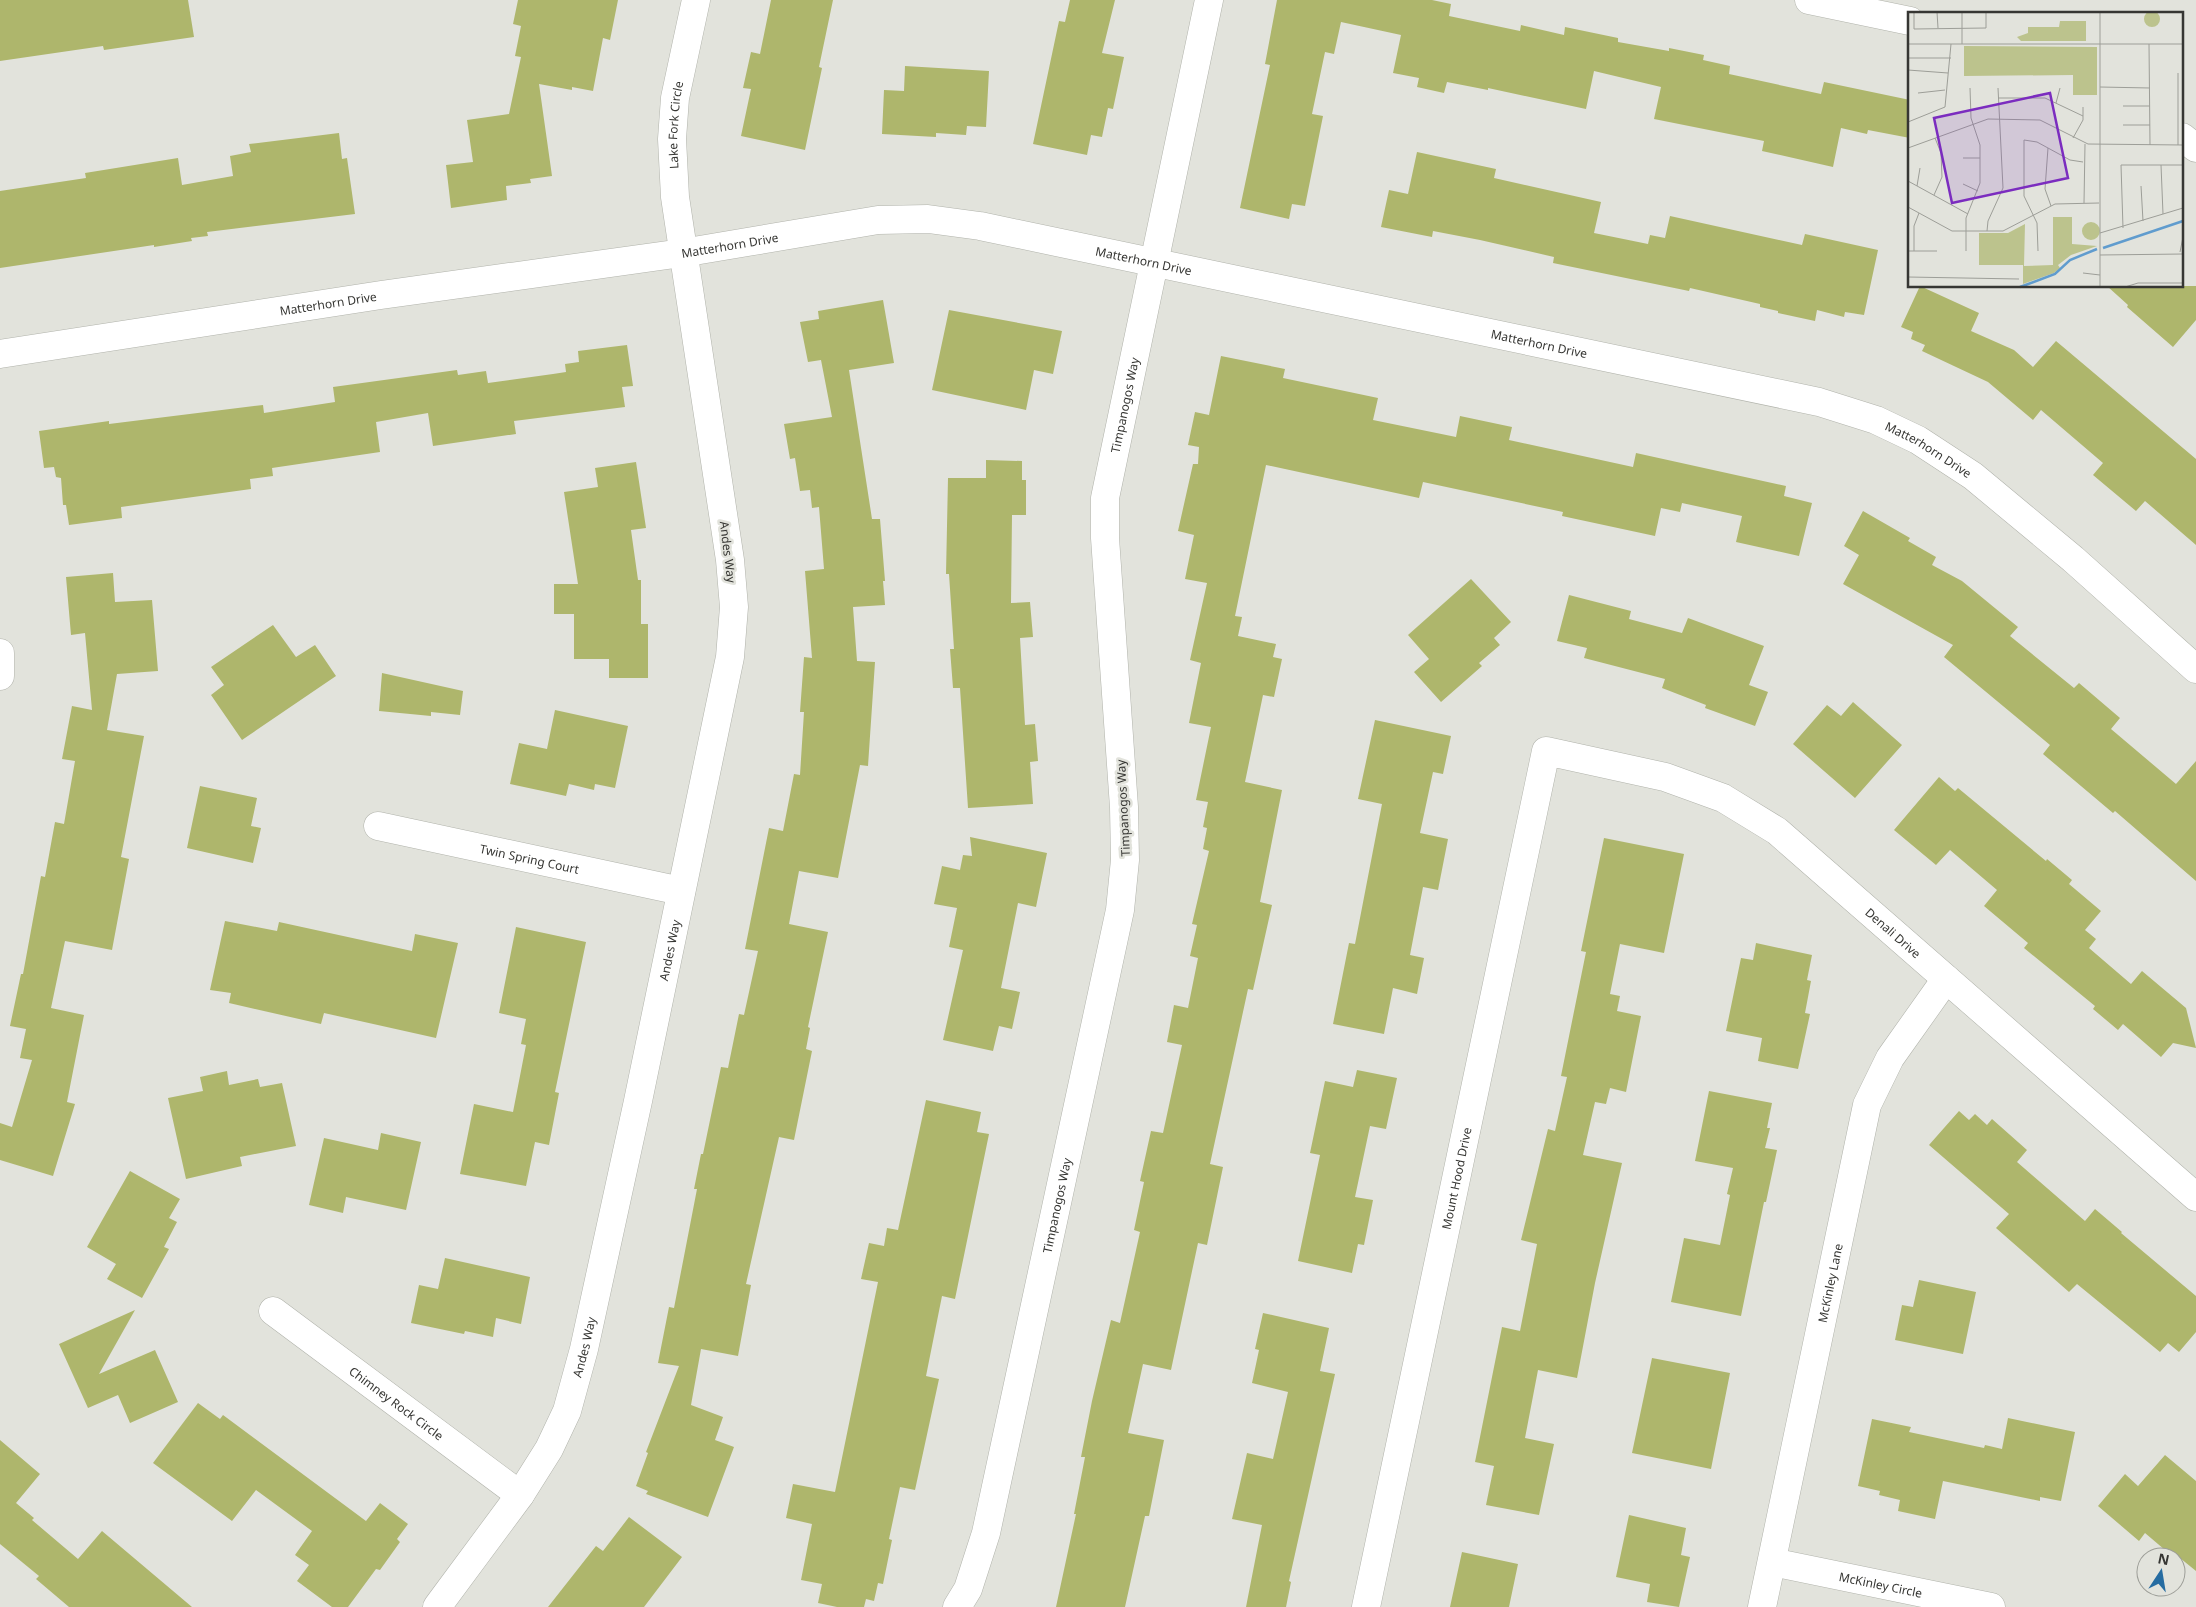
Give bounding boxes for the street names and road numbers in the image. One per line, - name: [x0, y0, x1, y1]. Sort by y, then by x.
- street label: Lake Fork Circle: [663, 79, 687, 170]
- street label: Matterhorn Drive: [680, 228, 780, 261]
- street label: Matterhorn Drive: [1094, 242, 1194, 279]
- street label: Matterhorn Drive: [278, 287, 378, 319]
- street label: Matterhorn Drive: [1489, 325, 1589, 362]
- street label: Timpanogos Way: [1106, 355, 1143, 454]
- street label: Matterhorn Drive: [1883, 417, 1975, 482]
- street label: Andes Way: [716, 520, 740, 585]
- street label: Timpanogos Way: [1112, 758, 1134, 857]
- street label: Twin Spring Court: [478, 840, 581, 878]
- street label: Denali Drive: [1862, 904, 1925, 962]
- street label: Andes Way: [655, 917, 684, 982]
- street label: Mount Hood Drive: [1437, 1125, 1475, 1231]
- street label: Timpanogos Way: [1038, 1155, 1075, 1255]
- street label: McKinley Lane: [1813, 1242, 1846, 1324]
- street label: Andes Way: [568, 1314, 599, 1379]
- street label: Chimney Rock Circle: [346, 1362, 447, 1444]
- street label: McKinley Circle: [1838, 1568, 1924, 1601]

